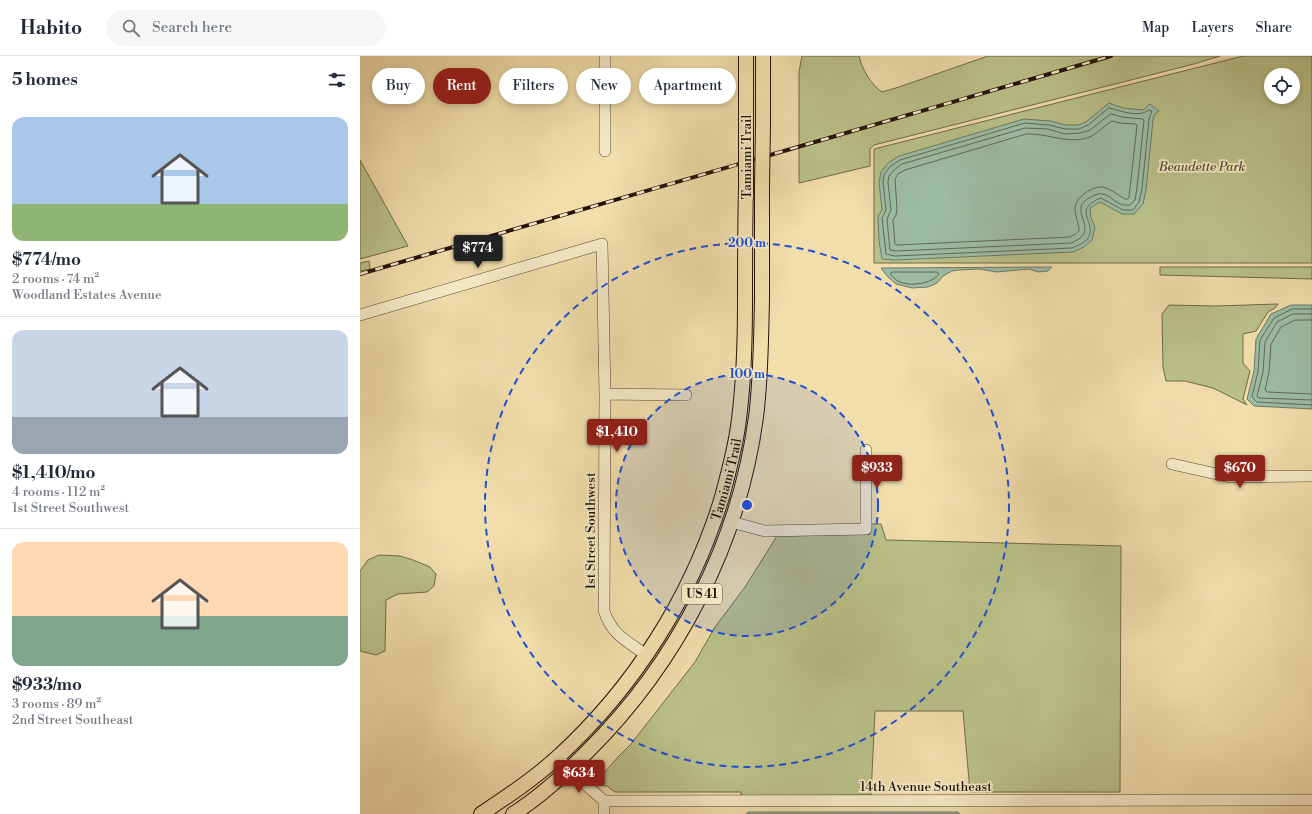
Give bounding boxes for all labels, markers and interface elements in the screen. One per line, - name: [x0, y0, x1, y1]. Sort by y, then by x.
- search box: [106, 10, 386, 46]
- text: Habito: [20, 16, 82, 40]
- icon: search: [120, 17, 142, 39]
- text: Search here: [152, 18, 232, 37]
- text: Map: [1142, 19, 1169, 37]
- text: Layers: [1191, 19, 1234, 37]
- text: Share: [1256, 19, 1292, 37]
- chip: Buy: [372, 68, 425, 104]
- chip: Rent: [433, 68, 491, 104]
- chip: Filters: [499, 68, 568, 104]
- chip: New: [576, 68, 631, 104]
- chip: Apartment: [639, 68, 736, 104]
- map controls: [1264, 68, 1300, 104]
- button: locate: [1264, 68, 1300, 104]
- text: 5 homes: [12, 69, 78, 91]
- icon: filters: [326, 69, 348, 91]
- street label: Tamiami Trail: [739, 115, 755, 199]
- icon: home: [144, 143, 216, 215]
- park label: Beaudette Park: [1158, 159, 1246, 175]
- pin: $774: [454, 235, 502, 269]
- text: 200 m: [728, 236, 766, 251]
- text: $774: [463, 240, 493, 256]
- text: $774/mo: [12, 249, 81, 271]
- text: 2 rooms · 74 m²: [12, 271, 99, 287]
- text: Woodland Estates Avenue: [12, 287, 162, 303]
- icon: home: [144, 356, 216, 428]
- text: 100 m: [729, 367, 765, 382]
- pin: $1,410: [584, 419, 650, 453]
- text: $1,410: [596, 424, 638, 440]
- street label: Tamiami Trail: [708, 437, 745, 523]
- pin: $933: [853, 455, 901, 489]
- pin: $670: [1216, 455, 1264, 489]
- text: $933: [861, 460, 893, 476]
- text: $670: [1224, 460, 1256, 476]
- text: $1,410/mo: [12, 462, 96, 484]
- street label: 1st Street Southwest: [583, 472, 599, 590]
- text: 4 rooms · 112 m²: [12, 484, 105, 500]
- centre of rings: [740, 498, 754, 512]
- text: 1st Street Southwest: [12, 500, 129, 516]
- icon: home: [144, 568, 216, 640]
- road number: US 41: [682, 584, 722, 604]
- text: $933/mo: [12, 674, 82, 696]
- text: 3 rooms · 89 m²: [12, 696, 101, 712]
- text: 2nd Street Southeast: [12, 712, 133, 728]
- pin: $634: [555, 760, 603, 794]
- text: $634: [563, 765, 595, 781]
- street label: 14th Avenue Southeast: [860, 779, 992, 795]

